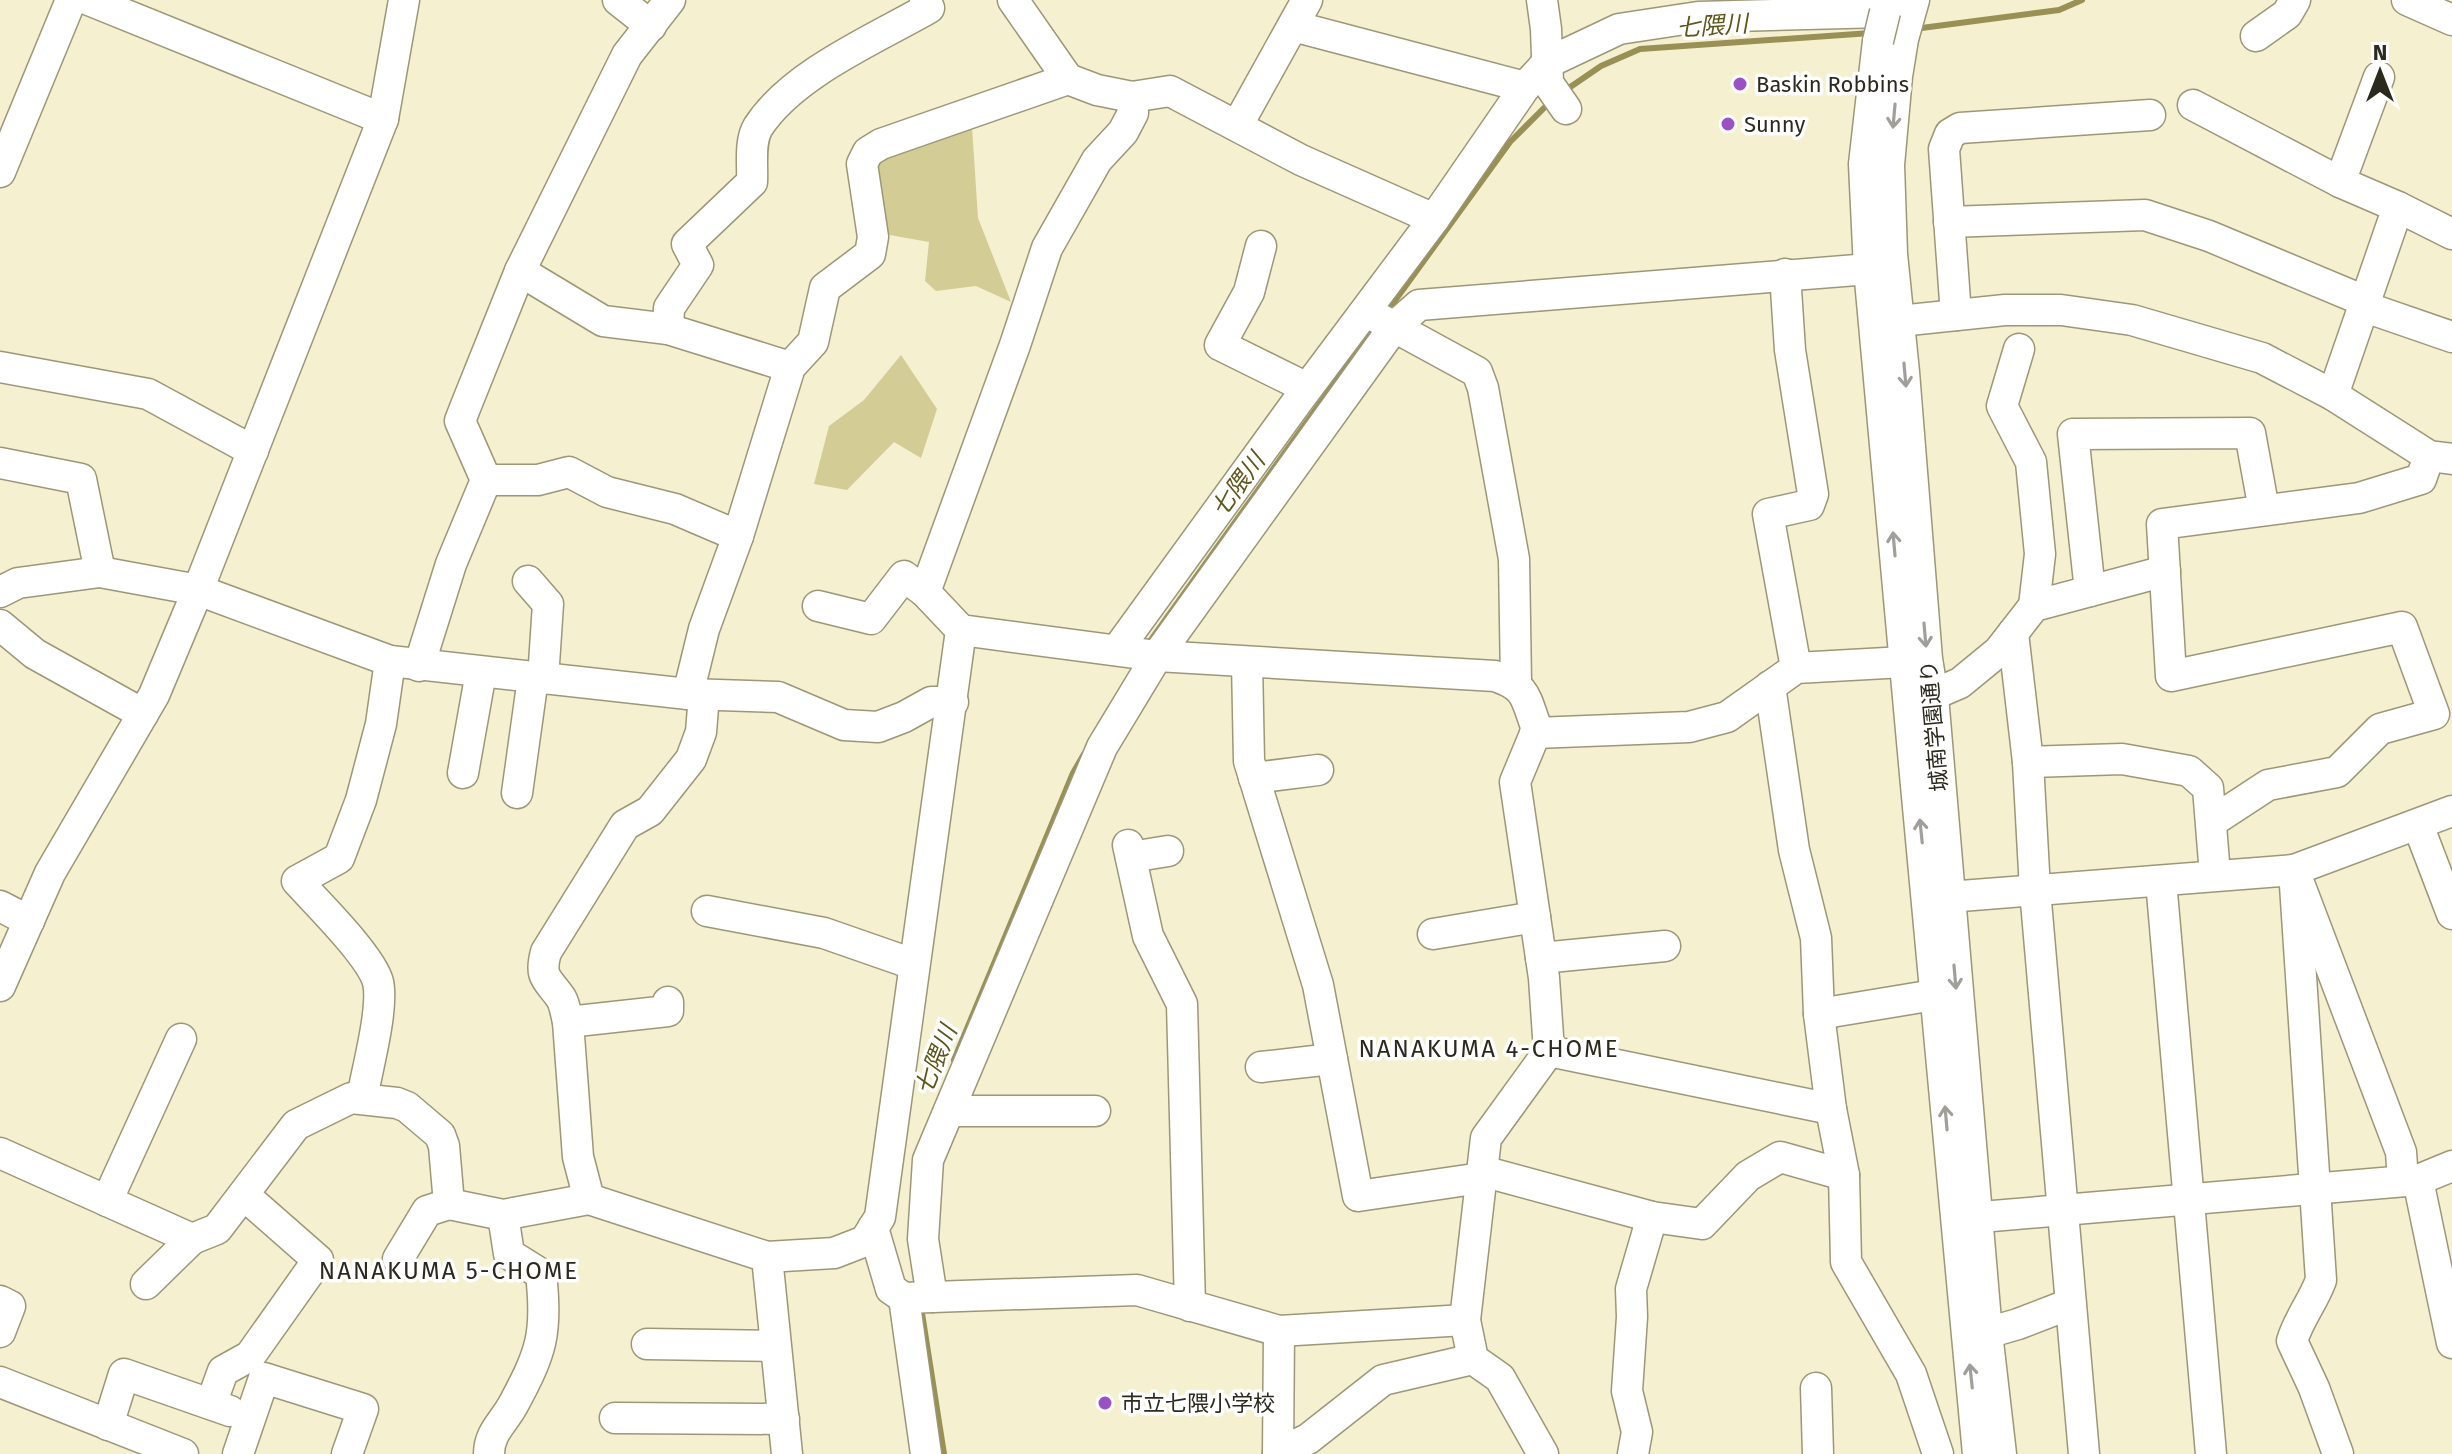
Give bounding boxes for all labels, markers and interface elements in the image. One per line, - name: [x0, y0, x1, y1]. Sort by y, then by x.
- water label: 七隈川: [1675, 9, 1752, 42]
- north arrow: [2340, 32, 2420, 112]
- text: N: [2373, 39, 2387, 66]
- place label: Baskin Robbins: [1756, 71, 1909, 98]
- marker: Baskin Robbins: [1731, 75, 1749, 93]
- one-way arrow: [1886, 102, 1901, 129]
- place label: Sunny: [1744, 111, 1805, 138]
- marker: Sunny: [1719, 115, 1737, 133]
- one-way arrow: [1897, 361, 1912, 388]
- water label: 七隈川: [1206, 445, 1272, 522]
- one-way arrow: [1886, 531, 1901, 558]
- one-way arrow: [1918, 621, 1933, 648]
- street label: 城南学園通り: [1915, 659, 1953, 793]
- one-way arrow: [1914, 818, 1929, 845]
- one-way arrow: [1948, 963, 1963, 990]
- water label: 七隈川: [910, 1019, 964, 1099]
- district label: NANAKUMA 4-CHOME: [1358, 1035, 1620, 1063]
- one-way arrow: [1938, 1105, 1953, 1132]
- district label: NANAKUMA 5-CHOME: [319, 1257, 579, 1285]
- one-way arrow: [1963, 1363, 1978, 1390]
- place label: 市立七隈小学校: [1121, 1390, 1275, 1417]
- marker: 市立七隈小学校: [1096, 1394, 1114, 1412]

